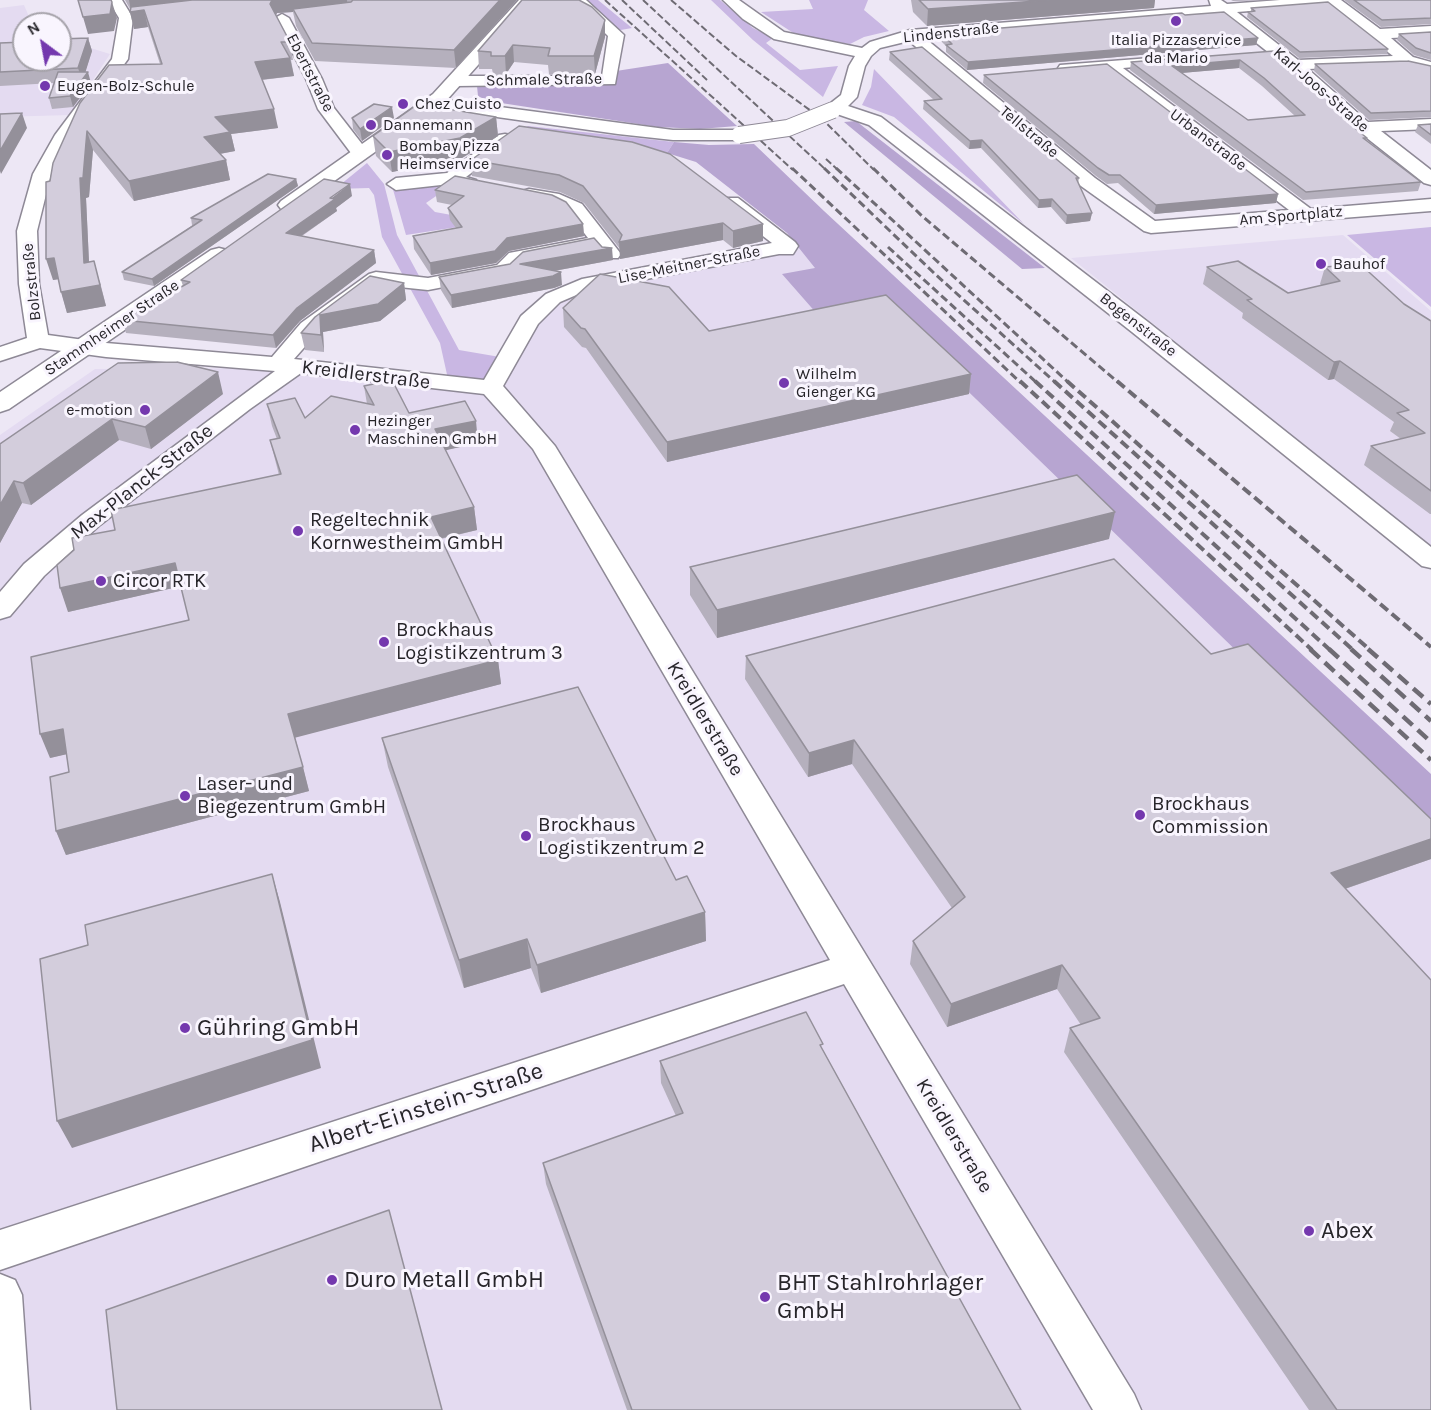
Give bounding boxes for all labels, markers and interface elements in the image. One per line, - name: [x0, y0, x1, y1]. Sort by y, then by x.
- north arrow: [12, 12, 72, 72]
- marker: Italia Pizzaservice da Mario: [1169, 14, 1183, 28]
- text: N: [23, 17, 43, 39]
- street label: Lindenstraße: [902, 18, 1000, 48]
- place label: Italia Pizzaservice da Mario: [1111, 30, 1241, 68]
- street label: Ebertstraße: [282, 31, 338, 115]
- street label: Karl-Joos-Straße: [1269, 43, 1373, 137]
- street label: Schmale Straße: [486, 69, 602, 91]
- place label: Eugen-Bolz-Schule: [57, 76, 194, 96]
- marker: Eugen-Bolz-Schule: [38, 79, 52, 93]
- place label: Chez Cuisto: [415, 94, 502, 114]
- marker: Chez Cuisto: [396, 97, 410, 111]
- street label: Tellstraße: [996, 102, 1062, 162]
- street label: Urbanstraße: [1166, 105, 1250, 175]
- place label: Dannemann: [383, 115, 473, 135]
- marker: Dannemann: [364, 118, 378, 132]
- place label: Bombay Pizza Heimservice: [399, 136, 500, 174]
- marker: Bombay Pizza Heimservice: [380, 148, 394, 162]
- street label: Am Sportplatz: [1238, 202, 1344, 230]
- street label: Bolzstraße: [18, 242, 46, 322]
- street label: Lise-Meitner-Straße: [616, 242, 762, 288]
- place label: Bauhof: [1333, 254, 1385, 274]
- marker: Bauhof: [1314, 257, 1328, 271]
- street label: Stammheimer Straße: [41, 276, 183, 380]
- street label: Bogenstraße: [1096, 289, 1180, 361]
- street label: Kreidlerstraße: [300, 355, 432, 395]
- place label: Wilhelm Gienger KG: [796, 364, 876, 402]
- marker: Wilhelm Gienger KG: [777, 376, 791, 390]
- place label: e-motion: [66, 400, 133, 420]
- marker: e-motion: [138, 403, 152, 417]
- place label: Hezinger Maschinen GmbH: [367, 411, 497, 449]
- street label: Max-Planck-Straße: [66, 419, 218, 545]
- marker: Hezinger Maschinen GmbH: [348, 423, 362, 437]
- place label: Regeltechnik Kornwestheim GmbH: [310, 508, 504, 555]
- marker: Regeltechnik Kornwestheim GmbH: [291, 524, 305, 538]
- place label: Circor RTK: [113, 569, 206, 593]
- marker: Circor RTK: [94, 574, 108, 588]
- place label: Brockhaus Logistikzentrum 3: [396, 618, 563, 665]
- marker: Brockhaus Logistikzentrum 3: [377, 635, 391, 649]
- street label: Kreidlerstraße: [661, 657, 749, 781]
- place label: Laser- und Biegezentrum GmbH: [197, 772, 386, 819]
- marker: Laser- und Biegezentrum GmbH: [178, 789, 192, 803]
- place label: Brockhaus Commission: [1152, 792, 1269, 839]
- marker: Brockhaus Commission: [1133, 808, 1147, 822]
- place label: Brockhaus Logistikzentrum 2: [538, 813, 705, 860]
- marker: Brockhaus Logistikzentrum 2: [519, 829, 533, 843]
- place label: Gühring GmbH: [197, 1014, 359, 1042]
- marker: Gühring GmbH: [178, 1021, 192, 1035]
- street label: Albert-Einstein-Straße: [305, 1057, 547, 1159]
- street label: Kreidlerstraße: [910, 1074, 998, 1198]
- place label: Abex: [1321, 1217, 1374, 1245]
- marker: Abex: [1302, 1224, 1316, 1238]
- place label: Duro Metall GmbH: [344, 1266, 544, 1294]
- place label: BHT Stahlrohrlager GmbH: [777, 1269, 983, 1325]
- marker: Duro Metall GmbH: [325, 1273, 339, 1287]
- marker: BHT Stahlrohrlager GmbH: [758, 1290, 772, 1304]

